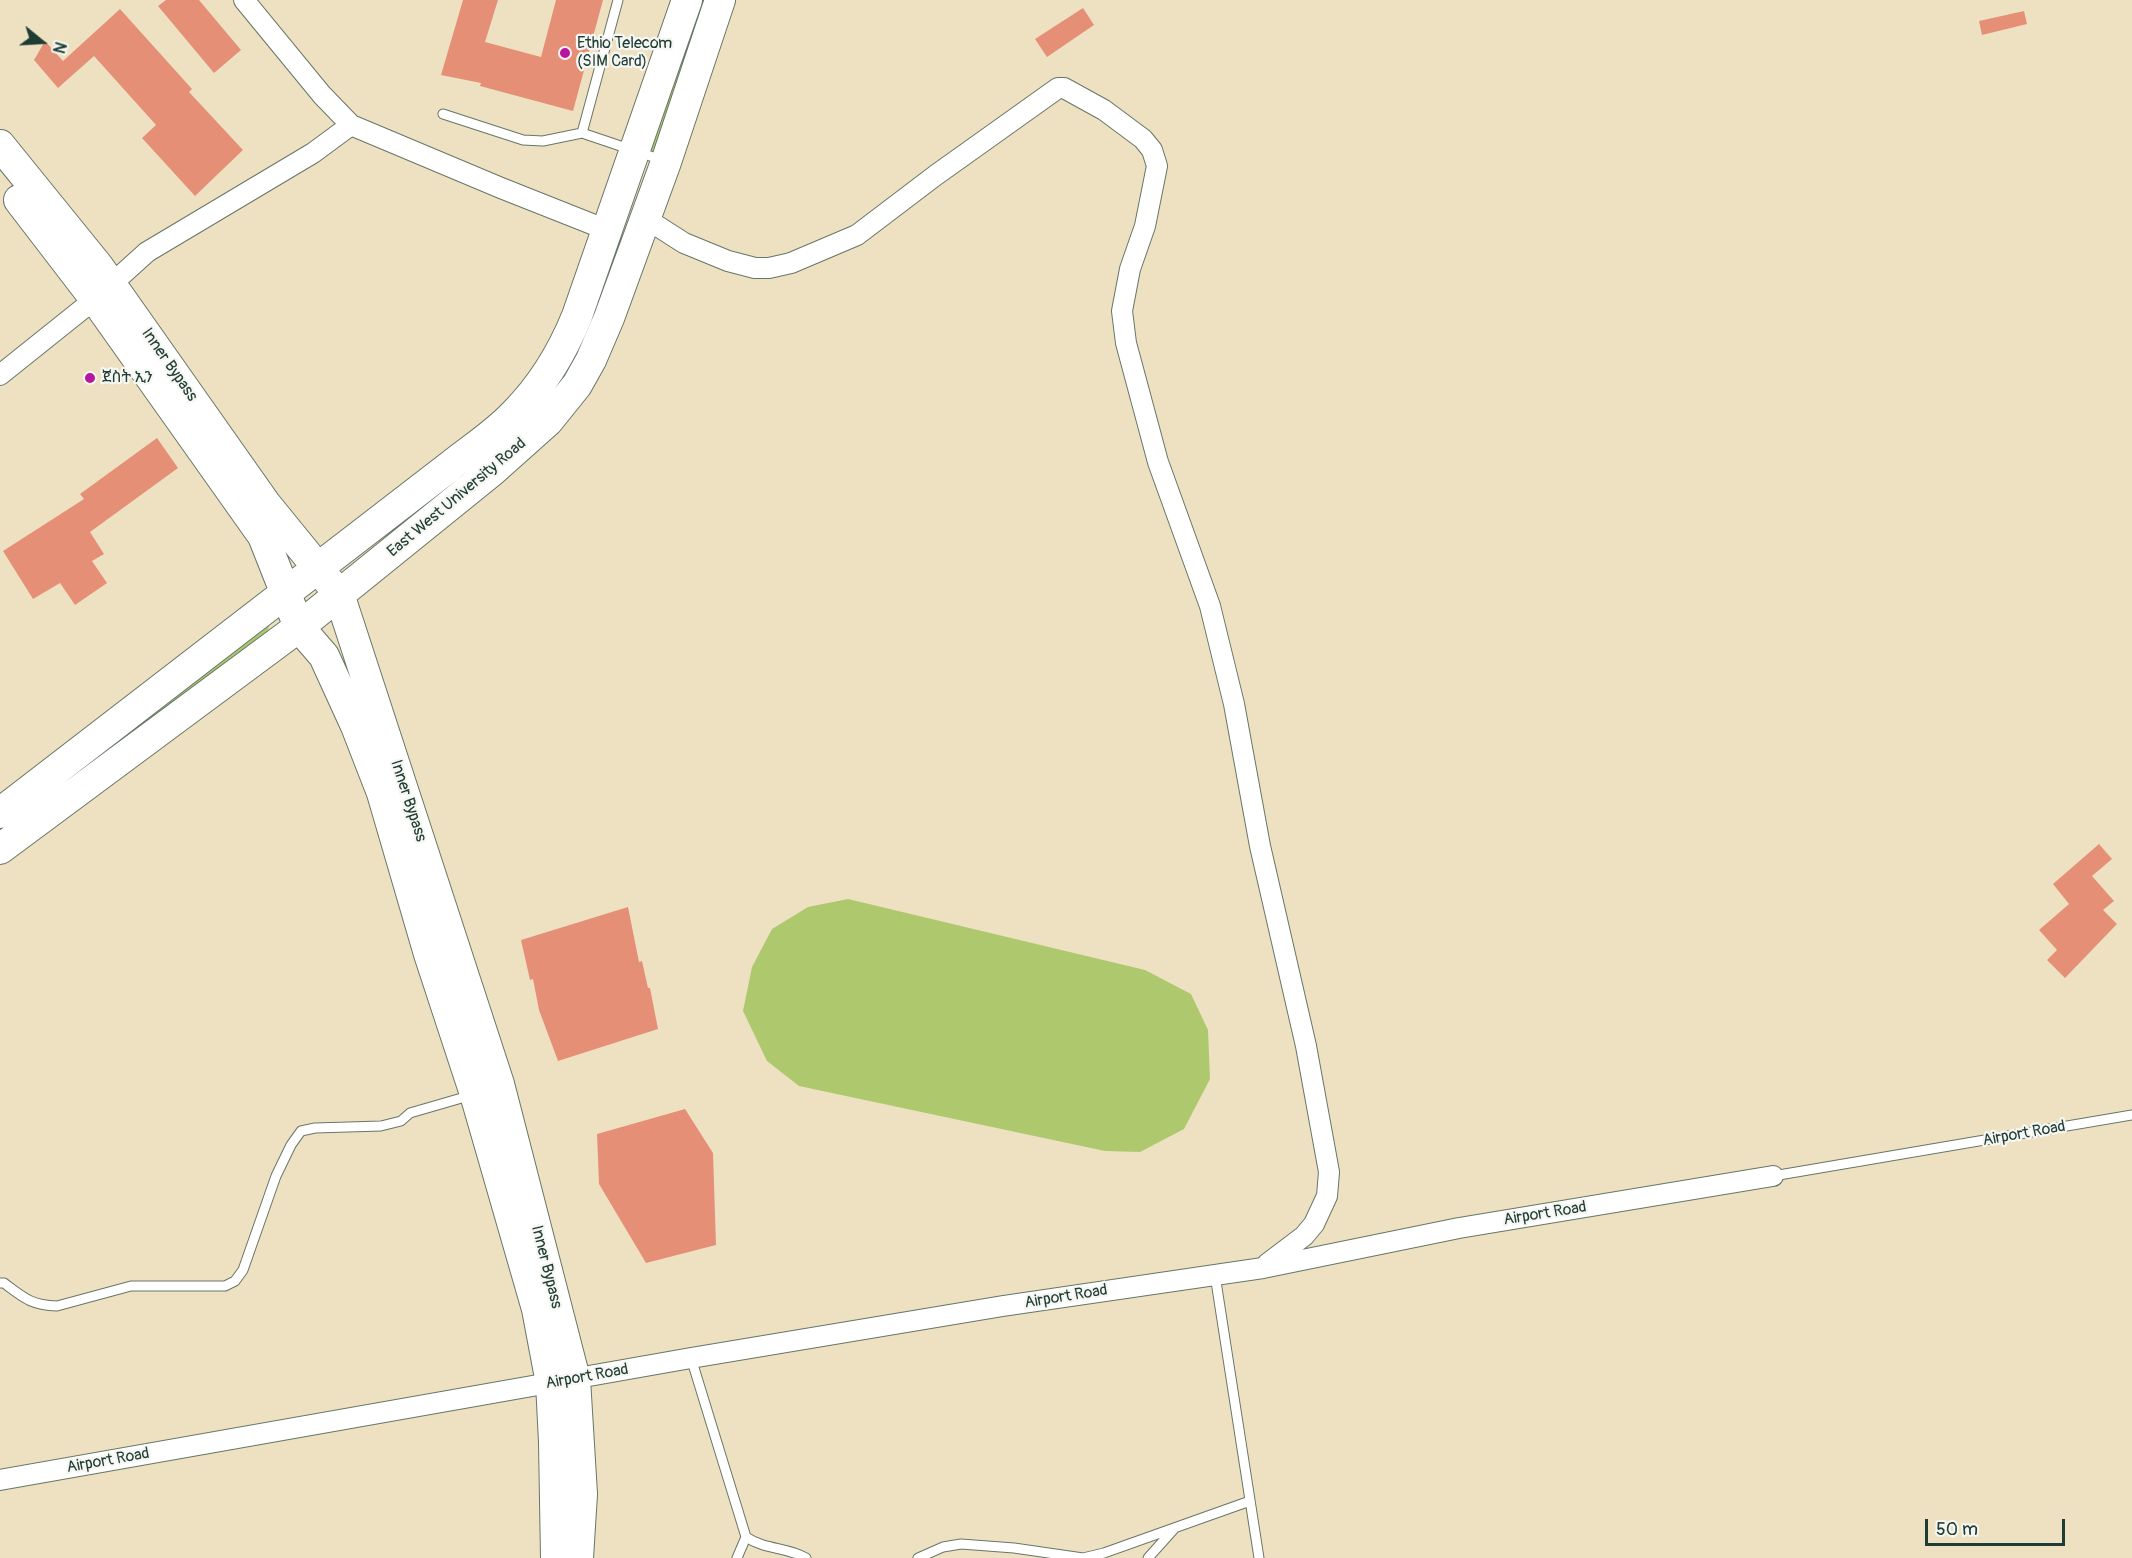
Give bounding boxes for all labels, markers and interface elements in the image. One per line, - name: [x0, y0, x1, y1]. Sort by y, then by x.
- north arrow: [12, 12, 72, 72]
- place label: Ethio Telecom (SIM Card): [577, 34, 672, 72]
- text: N: [48, 39, 70, 56]
- marker: Ethio Telecom (SIM Card): [558, 46, 572, 60]
- street label: Inner Bypass: [137, 325, 201, 405]
- place label: ጀስት ኢን: [102, 368, 152, 388]
- marker: ጀስት ኢን: [83, 371, 97, 385]
- street label: East West University Road: [384, 434, 530, 562]
- street label: Inner Bypass: [386, 758, 430, 844]
- street label: Airport Road: [1981, 1117, 2067, 1151]
- street label: Airport Road: [1502, 1198, 1588, 1230]
- street label: Inner Bypass: [526, 1223, 566, 1311]
- street label: Airport Road: [1023, 1281, 1109, 1313]
- street label: Airport Road: [544, 1360, 630, 1394]
- street label: Airport Road: [65, 1444, 151, 1478]
- scale bar: [1928, 1507, 2068, 1545]
- text: 50 m: [1936, 1518, 1978, 1541]

